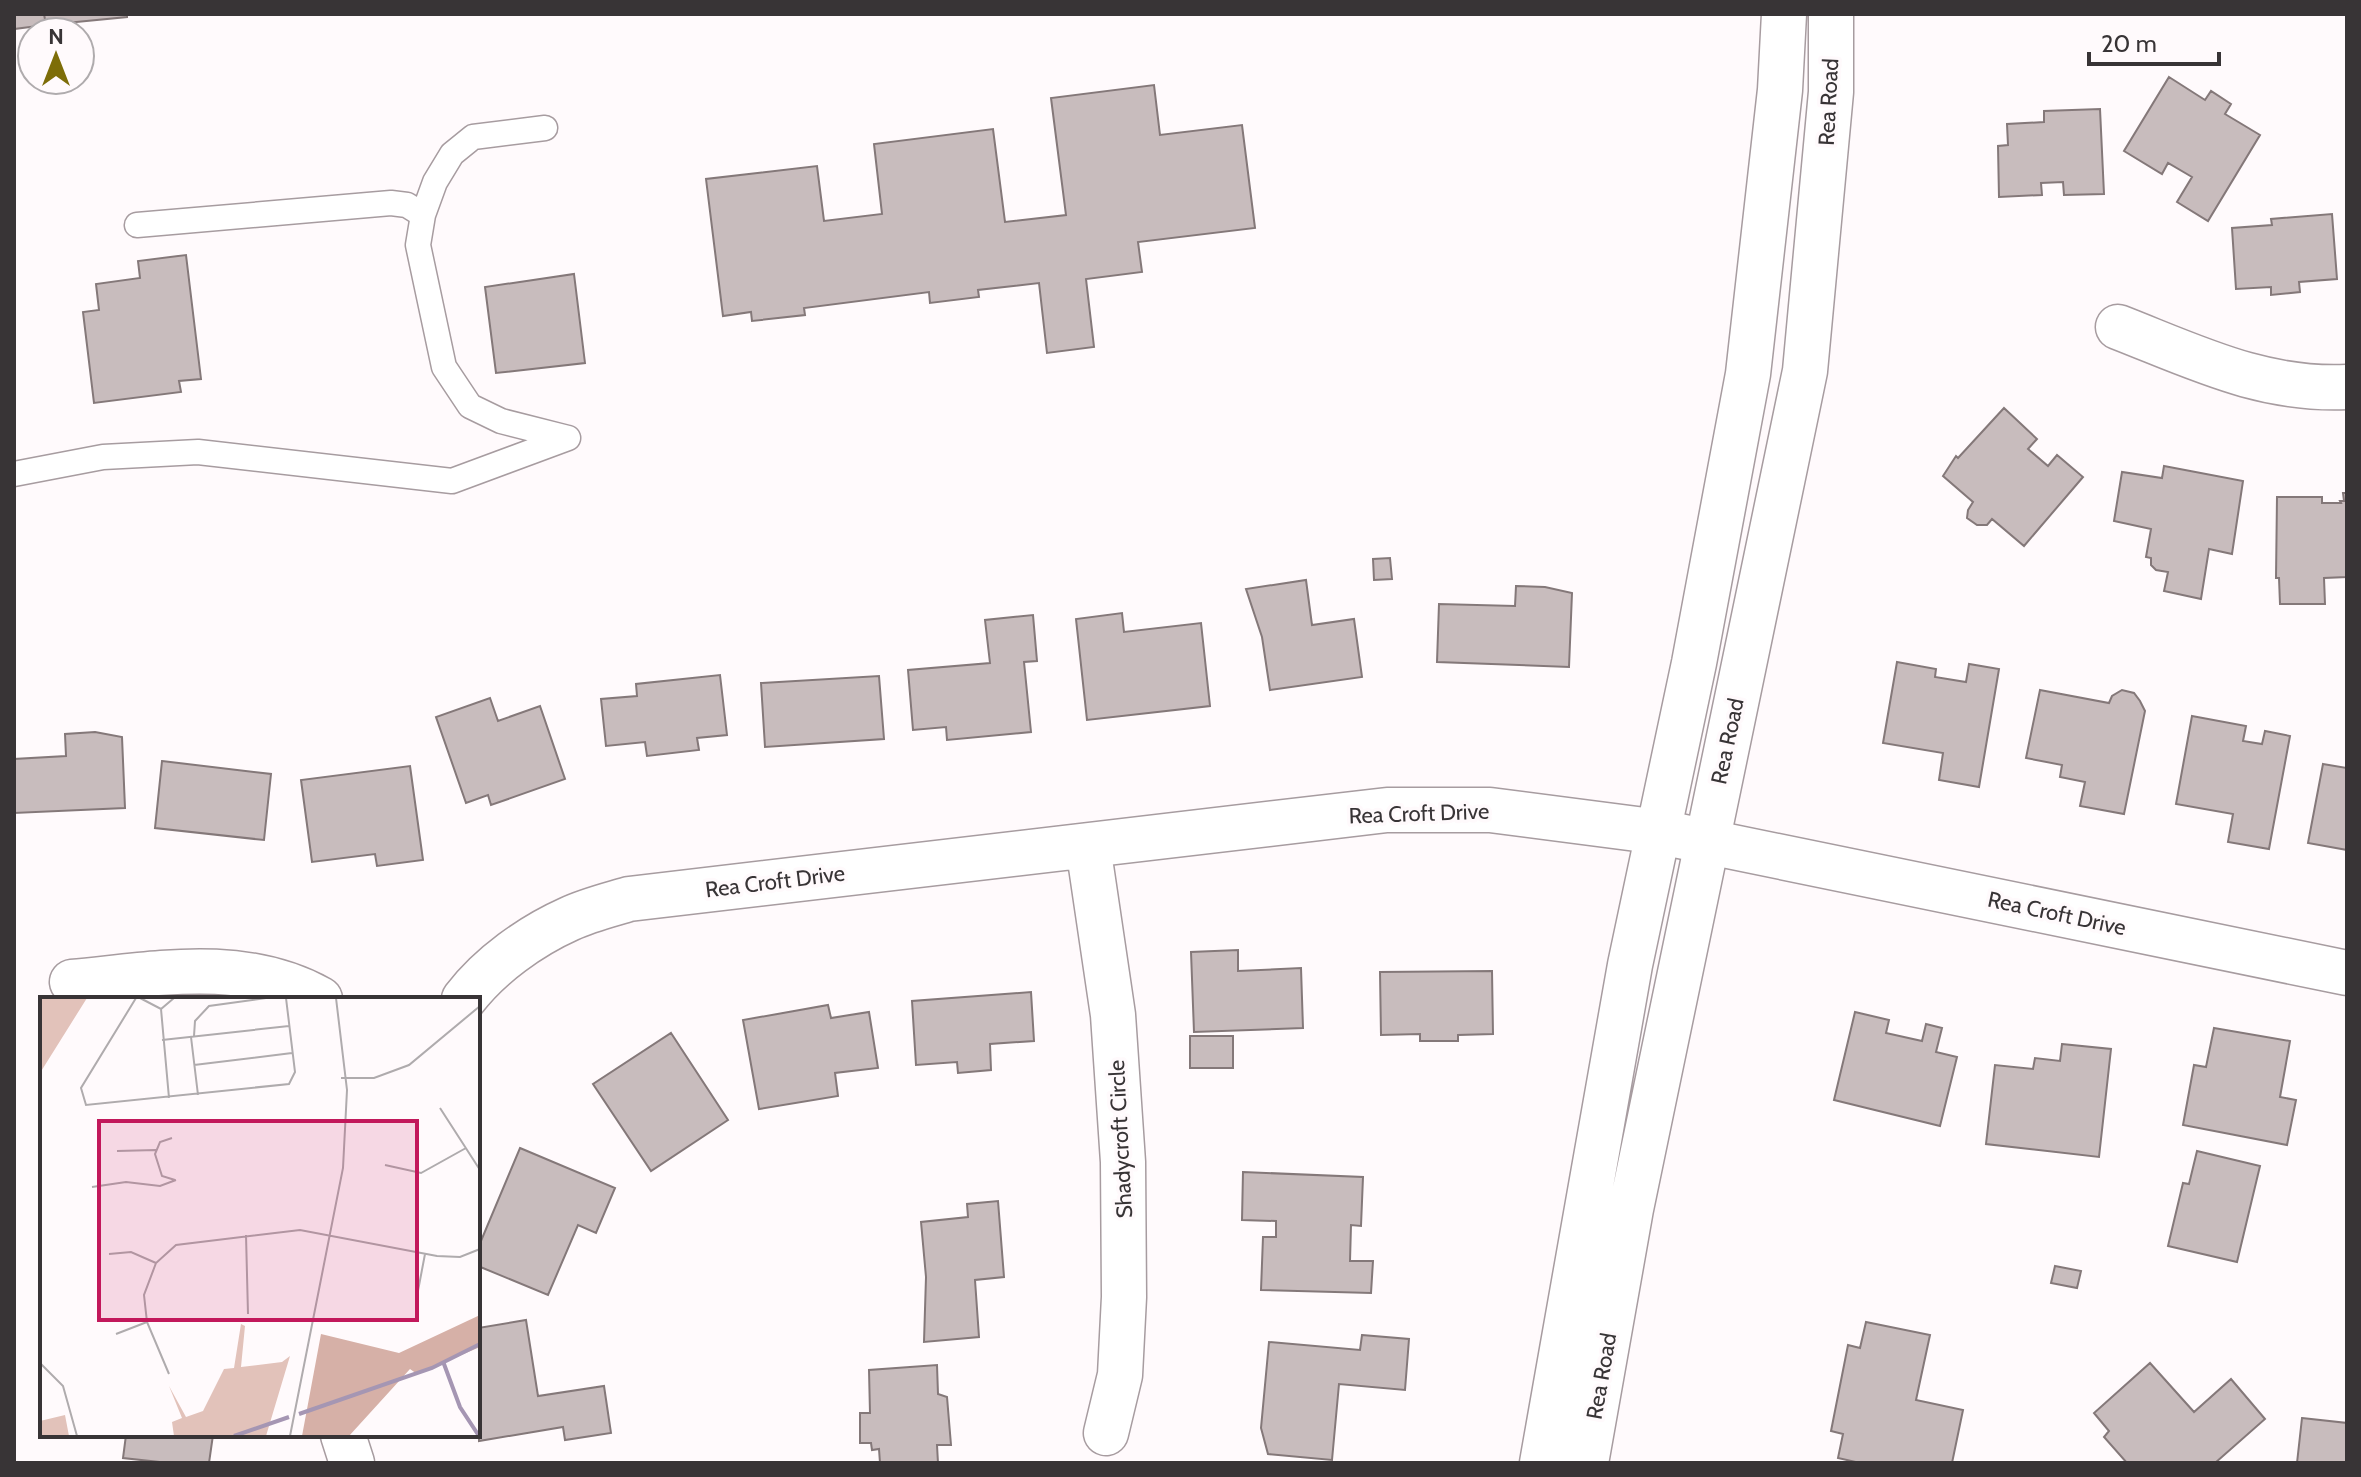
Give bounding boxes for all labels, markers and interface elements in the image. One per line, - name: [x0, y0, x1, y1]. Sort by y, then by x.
- north arrow: [16, 16, 96, 96]
- scale bar: [2089, 16, 2219, 66]
- text: N: [48, 23, 64, 50]
- text: 20 m: [2101, 29, 2157, 58]
- street label: Rea Road: [1813, 58, 1844, 146]
- street label: Rea Road: [1705, 696, 1750, 787]
- street label: Rea Croft Drive: [1348, 798, 1490, 829]
- street label: Rea Croft Drive: [704, 860, 847, 903]
- street label: Rea Croft Drive: [1985, 886, 2129, 941]
- inset map: [40, 997, 480, 1437]
- street label: Shadycroft Circle: [1103, 1059, 1138, 1219]
- street label: Rea Road: [1581, 1331, 1622, 1421]

